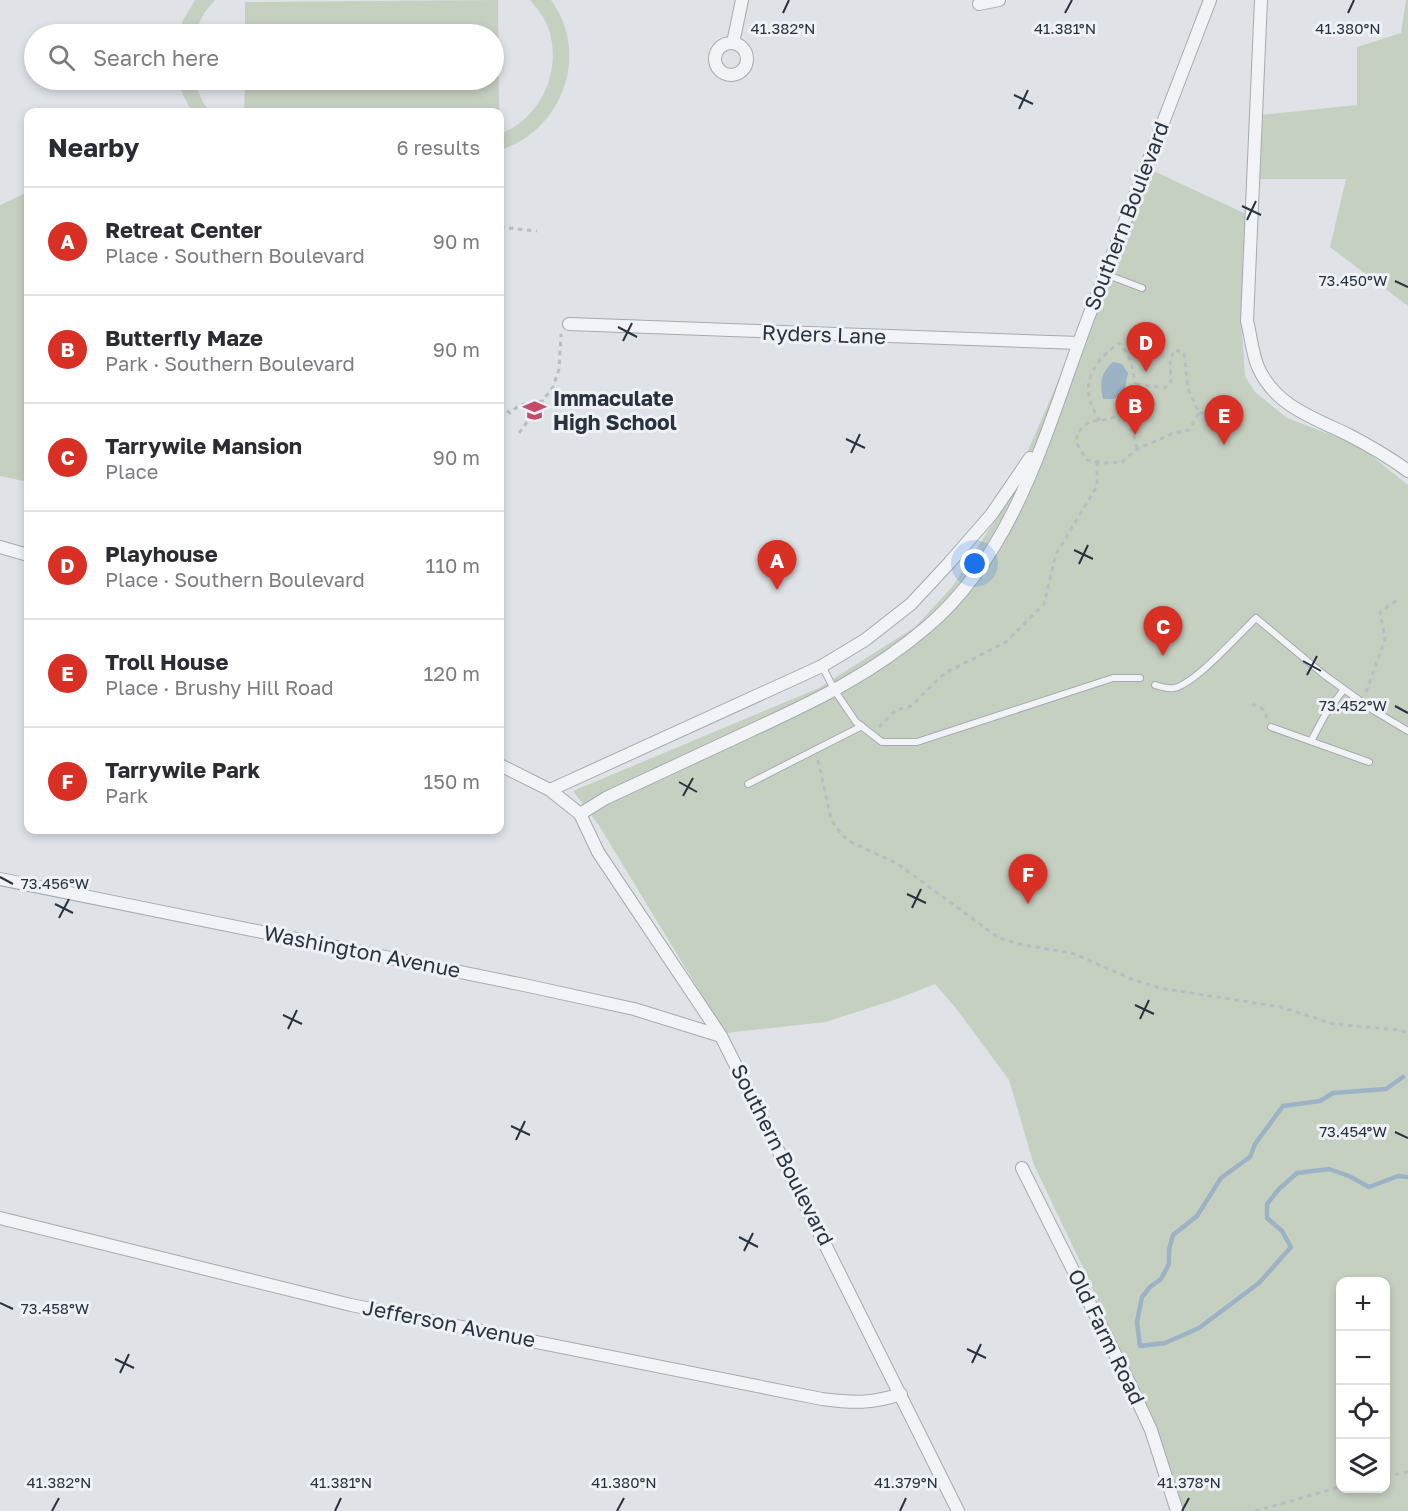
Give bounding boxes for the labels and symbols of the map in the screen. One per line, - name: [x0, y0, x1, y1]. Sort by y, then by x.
- text: 41.382°N: [751, 19, 815, 37]
- text: 41.381°N: [1034, 19, 1096, 37]
- text: 41.380°N: [1315, 19, 1381, 37]
- street label: Southern Boulevard: [1078, 118, 1174, 314]
- text: 73.450°W: [1319, 271, 1387, 289]
- street label: Ryders Lane: [761, 319, 887, 349]
- pin: D: [1126, 322, 1166, 372]
- place label: Immaculate High School: [553, 385, 677, 435]
- pin: B: [1116, 386, 1154, 435]
- pin: E: [1204, 396, 1244, 445]
- school or university icon: Immaculate High School: [522, 398, 548, 424]
- pin: A: [758, 540, 796, 590]
- your location: [960, 549, 989, 578]
- pin: C: [1144, 606, 1182, 656]
- text: 73.452°W: [1319, 696, 1387, 714]
- pin: F: [1008, 854, 1048, 904]
- text: 73.456°W: [21, 874, 89, 892]
- street label: Washington Avenue: [262, 919, 463, 983]
- street label: Southern Boulevard: [726, 1059, 840, 1250]
- text: 73.454°W: [1319, 1122, 1387, 1140]
- street label: Old Farm Road: [1063, 1265, 1151, 1409]
- street label: Jefferson Avenue: [361, 1294, 538, 1353]
- text: 73.458°W: [21, 1299, 89, 1317]
- text: 41.382°N: [27, 1473, 91, 1491]
- text: 41.381°N: [310, 1473, 372, 1491]
- text: 41.380°N: [591, 1473, 657, 1491]
- text: 41.379°N: [874, 1473, 938, 1491]
- text: 41.378°N: [1157, 1473, 1221, 1491]

